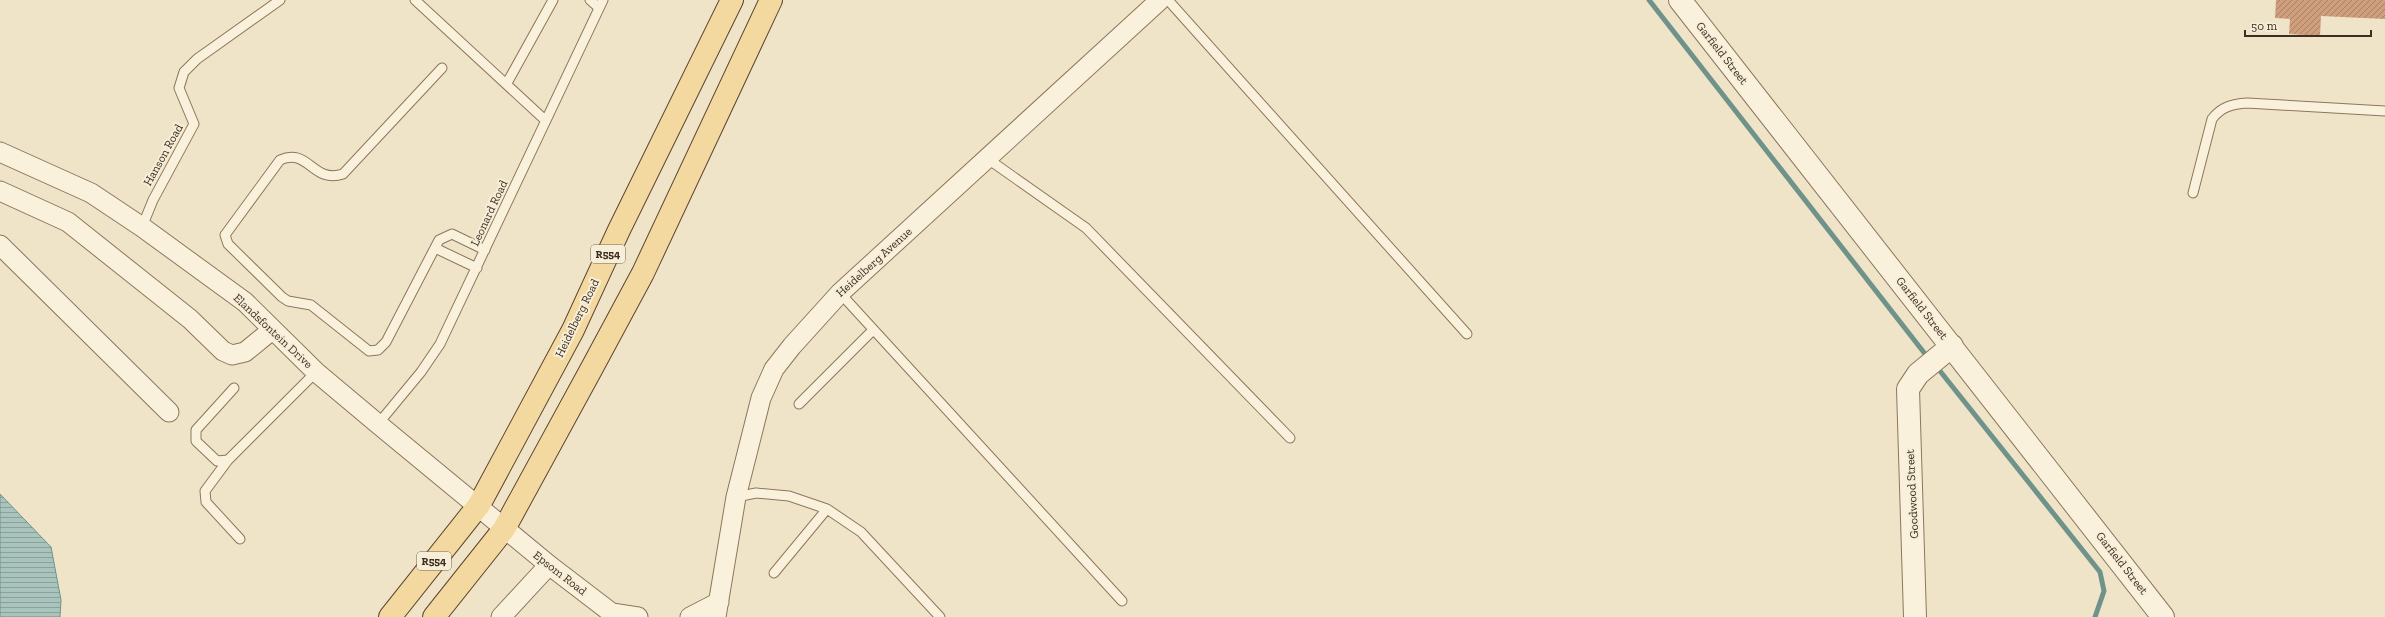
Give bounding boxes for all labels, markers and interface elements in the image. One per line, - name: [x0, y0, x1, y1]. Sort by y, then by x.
- scale bar: [2245, 12, 2371, 38]
- street label: Garfield Street: [1693, 19, 1751, 88]
- text: 50 m: [2251, 19, 2278, 33]
- street label: Hanson Road: [140, 121, 186, 188]
- street label: Leonard Road: [468, 177, 511, 248]
- street label: Heidelberg Avenue: [833, 224, 915, 300]
- road number: R554: [591, 245, 625, 263]
- street label: Garfield Street: [1893, 274, 1951, 343]
- street label: Heidelberg Road: [552, 276, 602, 359]
- street label: Elandsfontein Drive: [231, 291, 316, 371]
- street label: Goodwood Street: [1903, 448, 1921, 539]
- street label: Garfield Street: [2093, 529, 2151, 598]
- street label: Epsom Road: [530, 548, 590, 598]
- road number: R554: [417, 552, 451, 570]

